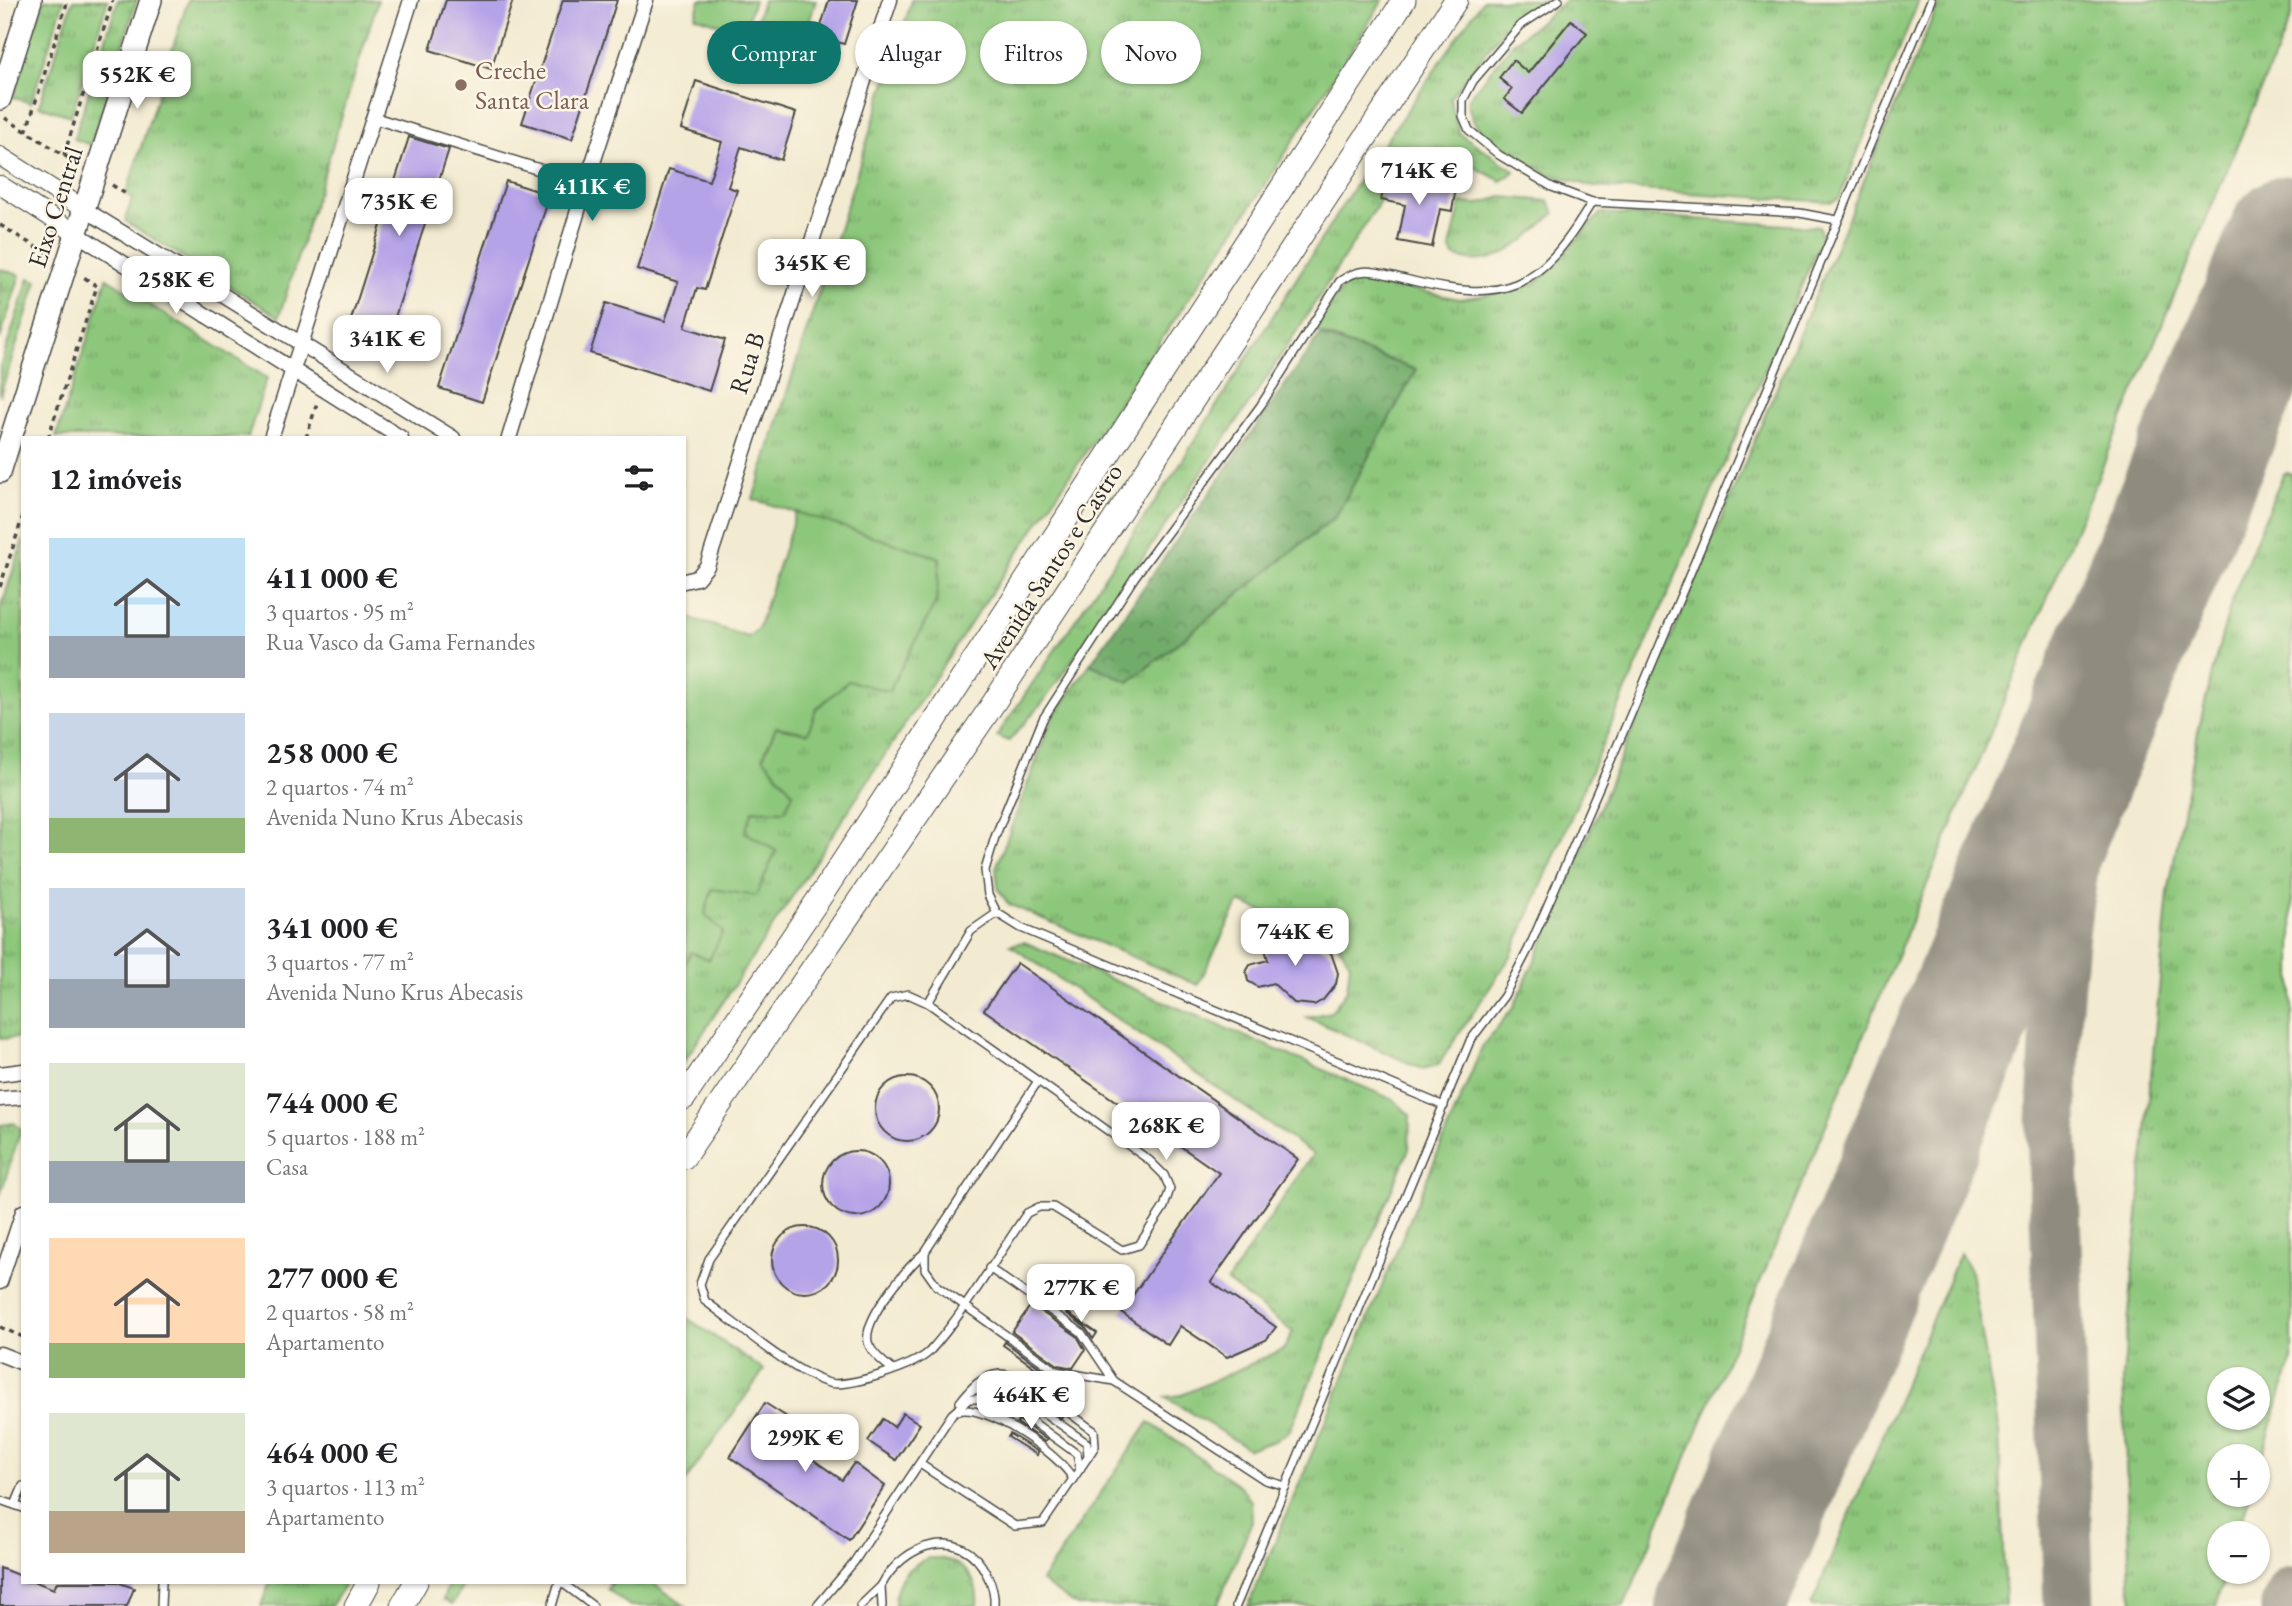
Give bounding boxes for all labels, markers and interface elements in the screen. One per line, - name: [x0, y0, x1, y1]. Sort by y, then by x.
- chip: Comprar: [707, 21, 841, 84]
- chip: Alugar: [855, 21, 966, 84]
- chip: Filtros: [980, 21, 1087, 84]
- chip: Novo: [1101, 21, 1201, 84]
- pin: 552K €: [80, 52, 194, 111]
- place label: Creche Santa Clara: [475, 53, 590, 117]
- text: 552K €: [99, 59, 175, 89]
- marker: Creche Santa Clara: [453, 77, 469, 93]
- street label: Eixo Central: [19, 142, 91, 272]
- pin: 714K €: [1362, 148, 1476, 207]
- text: 714K €: [1381, 155, 1457, 185]
- pin: 411K €: [535, 164, 649, 223]
- text: 411K €: [554, 171, 630, 201]
- pin: 735K €: [342, 178, 456, 238]
- text: 735K €: [361, 186, 437, 216]
- pin: 345K €: [755, 240, 869, 299]
- text: 345K €: [774, 247, 850, 277]
- pin: 258K €: [119, 256, 233, 316]
- text: 258K €: [138, 264, 214, 294]
- pin: 341K €: [330, 316, 444, 375]
- text: 341K €: [349, 323, 425, 353]
- street label: Rua B: [721, 328, 773, 398]
- street label: Avenida Santos e Castro: [971, 457, 1130, 676]
- text: 12 imóveis: [49, 459, 182, 498]
- icon: filters: [620, 459, 658, 497]
- text: 411 000 €: [266, 558, 398, 597]
- icon: home: [105, 566, 189, 650]
- text: 3 quartos · 95 m²: [266, 597, 414, 627]
- text: Rua Vasco da Gama Fernandes: [266, 627, 535, 657]
- text: 258 000 €: [266, 733, 398, 772]
- icon: home: [105, 741, 189, 825]
- text: 2 quartos · 74 m²: [266, 772, 414, 802]
- text: Avenida Nuno Krus Abecasis: [266, 802, 523, 832]
- text: 341 000 €: [266, 908, 398, 947]
- pin: 744K €: [1238, 908, 1352, 968]
- icon: home: [105, 916, 189, 1000]
- text: 744K €: [1257, 916, 1333, 946]
- text: 3 quartos · 77 m²: [266, 947, 414, 977]
- text: Avenida Nuno Krus Abecasis: [266, 977, 523, 1007]
- text: 744 000 €: [266, 1083, 398, 1122]
- icon: home: [105, 1091, 189, 1175]
- pin: 268K €: [1109, 1102, 1223, 1162]
- text: 268K €: [1128, 1110, 1204, 1140]
- text: 5 quartos · 188 m²: [266, 1122, 425, 1152]
- text: Casa: [266, 1152, 308, 1182]
- text: 277 000 €: [266, 1258, 398, 1297]
- pin: 277K €: [1024, 1264, 1138, 1324]
- icon: home: [105, 1266, 189, 1350]
- text: 277K €: [1043, 1272, 1119, 1302]
- text: 2 quartos · 58 m²: [266, 1297, 414, 1327]
- text: Apartamento: [266, 1327, 384, 1357]
- map controls: [2207, 1367, 2270, 1584]
- button: layers: [2207, 1367, 2270, 1430]
- pin: 464K €: [974, 1372, 1088, 1431]
- text: 464K €: [993, 1379, 1069, 1409]
- pin: 299K €: [748, 1414, 862, 1474]
- text: 299K €: [767, 1422, 843, 1452]
- text: 464 000 €: [266, 1433, 398, 1472]
- icon: home: [105, 1441, 189, 1525]
- button: +: [2207, 1444, 2270, 1507]
- text: 3 quartos · 113 m²: [266, 1472, 425, 1502]
- text: Apartamento: [266, 1502, 384, 1532]
- button: −: [2207, 1521, 2270, 1584]

